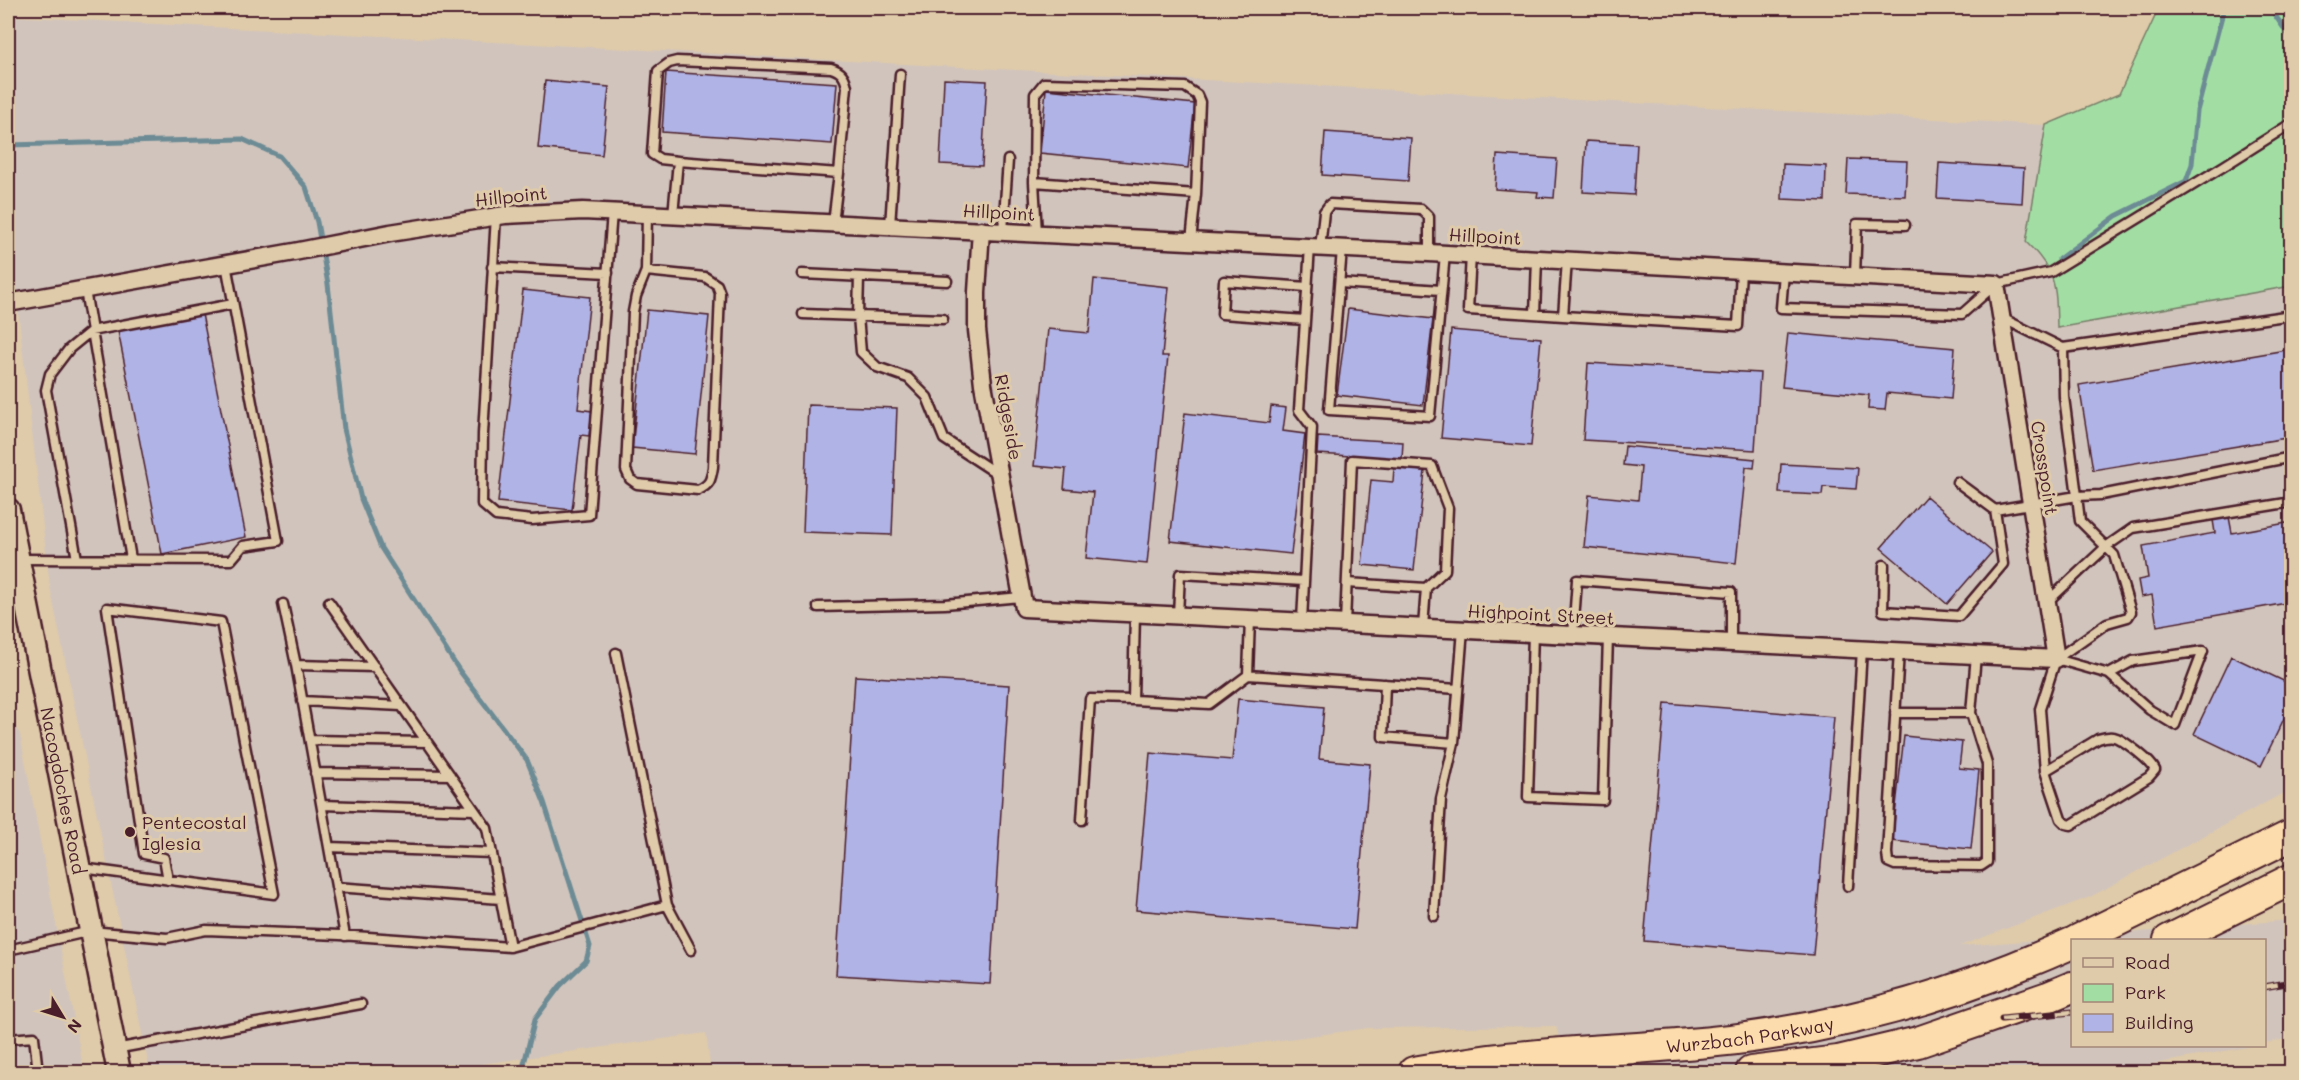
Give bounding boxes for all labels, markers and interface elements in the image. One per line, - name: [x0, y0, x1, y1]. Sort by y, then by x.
- street label: Hillpoint: [474, 180, 548, 212]
- street label: Hillpoint: [962, 198, 1036, 226]
- street label: Hillpoint: [1448, 222, 1522, 250]
- street label: Ridgeside: [990, 372, 1028, 462]
- street label: Crosspoint: [2026, 419, 2064, 517]
- street label: Highpoint Street: [1467, 598, 1615, 630]
- street label: Nacogdoches Road: [35, 705, 92, 876]
- place label: Pentecostal Iglesia: [142, 810, 247, 855]
- marker: Pentecostal Iglesia: [123, 825, 137, 839]
- legend: [2071, 939, 2266, 1047]
- text: Road: [2125, 950, 2170, 974]
- text: Park: [2125, 980, 2166, 1004]
- north arrow: [33, 987, 93, 1047]
- text: Building: [2125, 1010, 2193, 1034]
- street label: Wurzbach Parkway: [1665, 1011, 1836, 1058]
- text: N: [63, 1015, 87, 1038]

